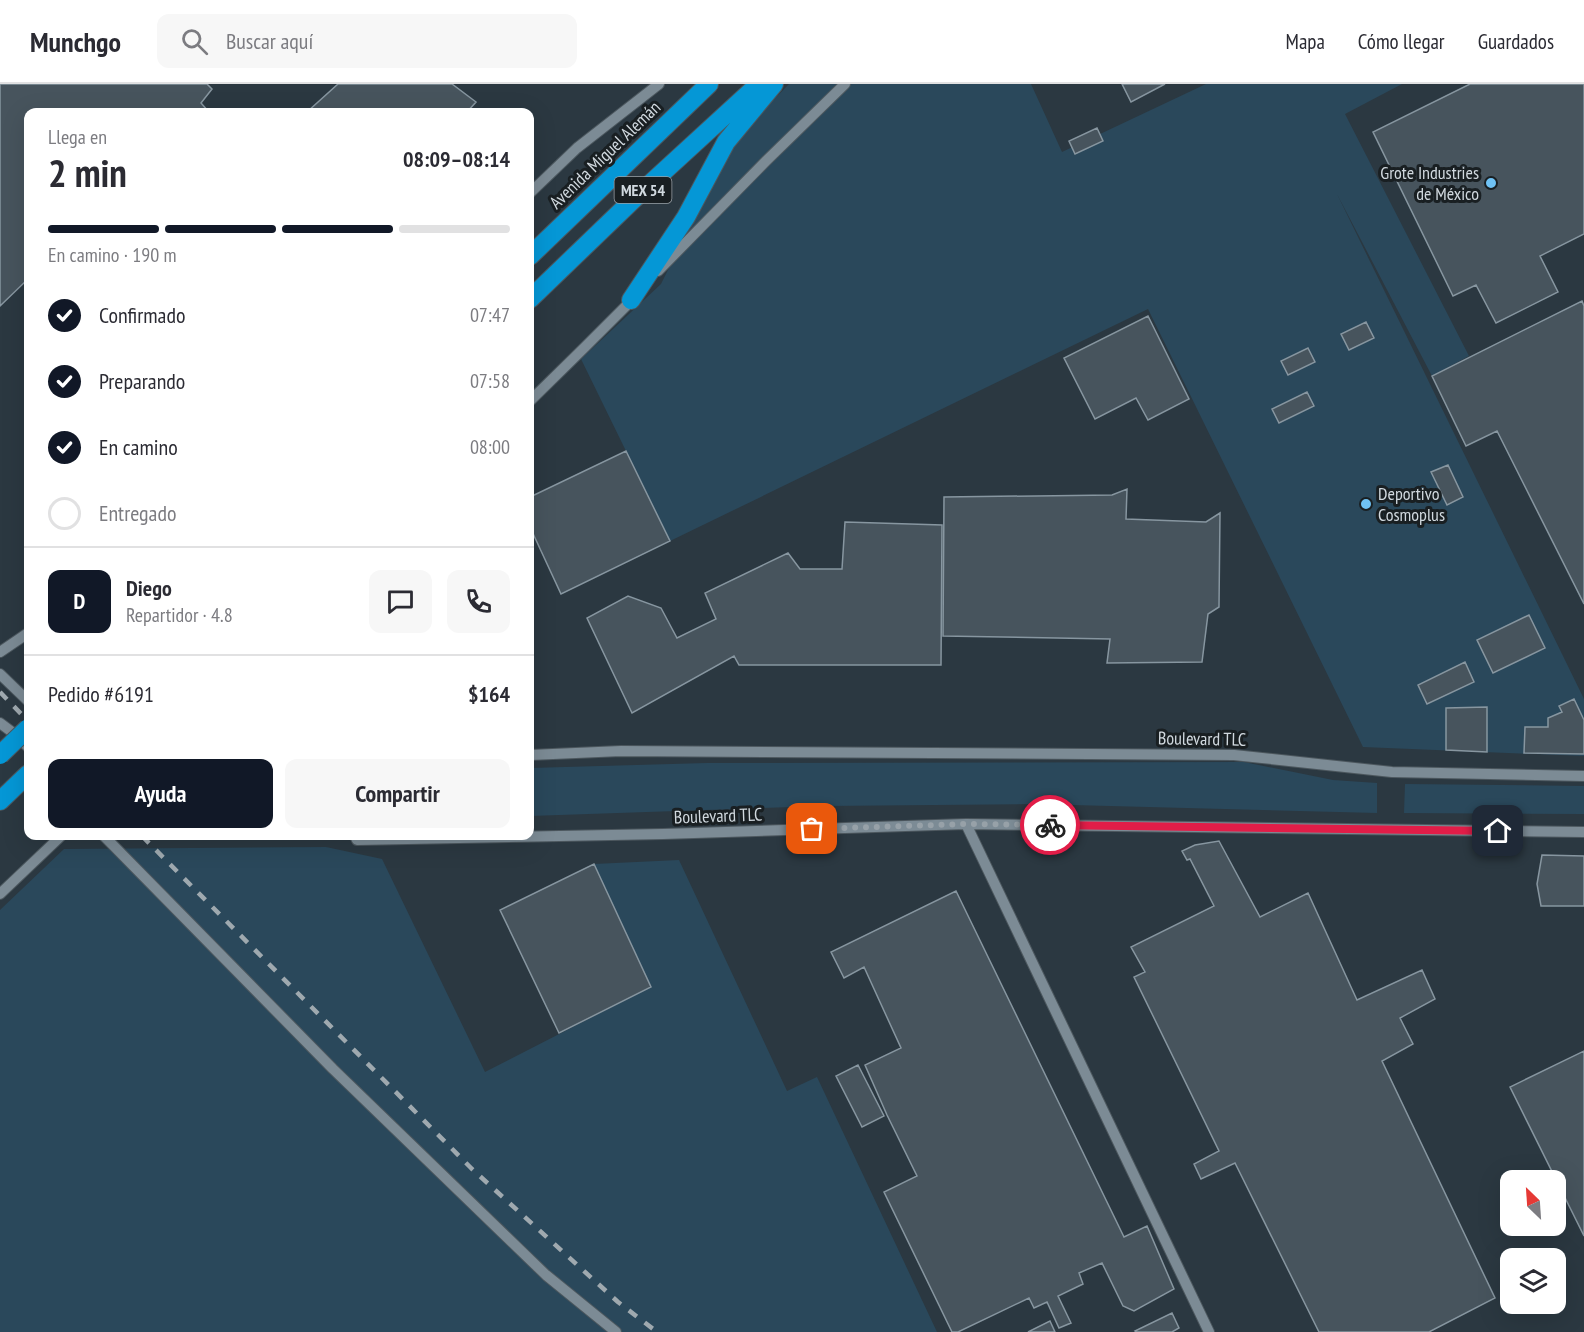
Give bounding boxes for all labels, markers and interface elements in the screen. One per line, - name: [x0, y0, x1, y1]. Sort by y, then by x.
- search box: [157, 14, 577, 68]
- text: Munchgo: [30, 23, 121, 60]
- icon: search: [178, 25, 211, 58]
- text: Buscar aquí: [226, 27, 313, 55]
- text: Mapa: [1286, 28, 1325, 55]
- text: Cómo llegar: [1358, 28, 1445, 55]
- text: Guardados: [1478, 28, 1554, 55]
- street label: Avenida Miguel Alemán: [544, 96, 665, 214]
- text: Llega en: [48, 124, 107, 150]
- text: 08:09–08:14: [403, 145, 510, 173]
- text: 2 min: [48, 147, 127, 198]
- place label: Grote Industries de México: [1380, 161, 1479, 205]
- marker: Grote Industries de México: [1484, 176, 1498, 190]
- road number: MEX 54: [614, 177, 672, 203]
- text: En camino · 190 m: [48, 242, 177, 268]
- icon: check: [48, 299, 81, 332]
- text: Confirmado: [99, 301, 185, 329]
- text: 07:47: [470, 302, 510, 328]
- icon: check: [48, 365, 81, 398]
- text: Preparando: [99, 367, 185, 395]
- text: 07:58: [470, 368, 510, 394]
- icon: check: [48, 431, 81, 464]
- text: En camino: [99, 433, 178, 461]
- text: 08:00: [470, 434, 510, 460]
- place label: Deportivo Cosmoplus: [1378, 482, 1445, 526]
- marker: Deportivo Cosmoplus: [1359, 497, 1373, 511]
- text: Entregado: [99, 499, 176, 527]
- button: chat: [369, 570, 432, 633]
- button: phone: [447, 570, 510, 633]
- text: Diego: [126, 574, 172, 602]
- text: D: [74, 587, 85, 615]
- text: Repartidor · 4.8: [126, 602, 233, 628]
- text: Pedido #6191: [48, 680, 154, 708]
- text: $164: [468, 680, 510, 708]
- street label: Boulevard TLC: [1158, 726, 1246, 751]
- button: Ayuda: [48, 759, 273, 828]
- button: Compartir: [285, 759, 510, 828]
- courier: [1020, 795, 1080, 855]
- street label: Boulevard TLC: [673, 802, 763, 829]
- pin: [786, 803, 837, 854]
- pin: [1472, 805, 1523, 856]
- icon: bike: [1034, 809, 1067, 842]
- icon: bag: [795, 812, 828, 845]
- icon: home: [1481, 814, 1514, 847]
- north arrow: [1500, 1170, 1566, 1236]
- map controls: [1500, 1170, 1566, 1314]
- button: layers: [1500, 1248, 1566, 1314]

